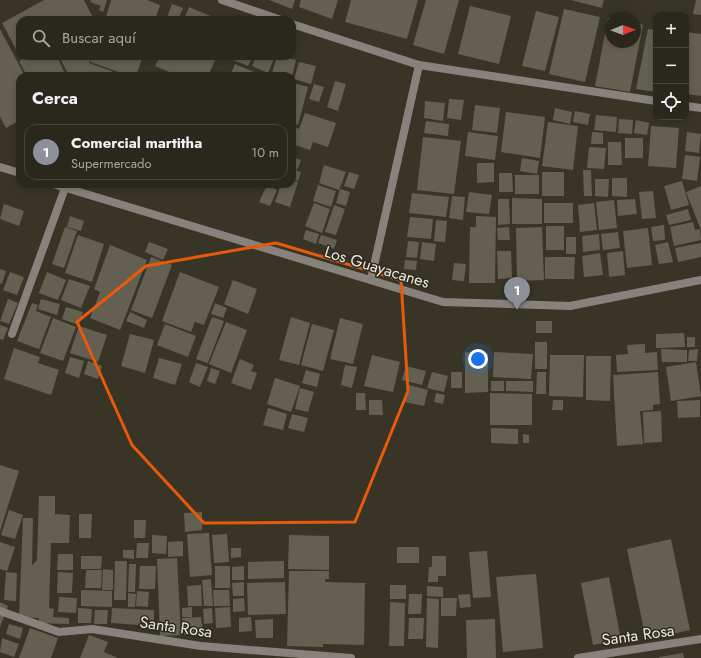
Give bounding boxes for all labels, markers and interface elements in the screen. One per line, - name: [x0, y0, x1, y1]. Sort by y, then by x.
- north arrow: [605, 12, 641, 48]
- map controls: [653, 12, 689, 120]
- button: +: [653, 12, 689, 48]
- search box: [16, 16, 296, 60]
- icon: search: [30, 27, 52, 49]
- text: Buscar aquí: [62, 27, 136, 49]
- button: −: [653, 48, 689, 84]
- button: locate: [653, 84, 689, 120]
- text: Cerca: [32, 86, 78, 110]
- text: Comercial martitha: [71, 132, 202, 154]
- text: 1: [43, 143, 49, 162]
- text: 10 m: [251, 143, 279, 162]
- text: Supermercado: [71, 154, 152, 173]
- street label: Los Guayacanes: [322, 240, 432, 294]
- pin: 1: [504, 277, 530, 310]
- your location: [468, 349, 488, 369]
- street label: Santa Rosa: [138, 611, 214, 643]
- street label: Santa Rosa: [600, 619, 676, 651]

